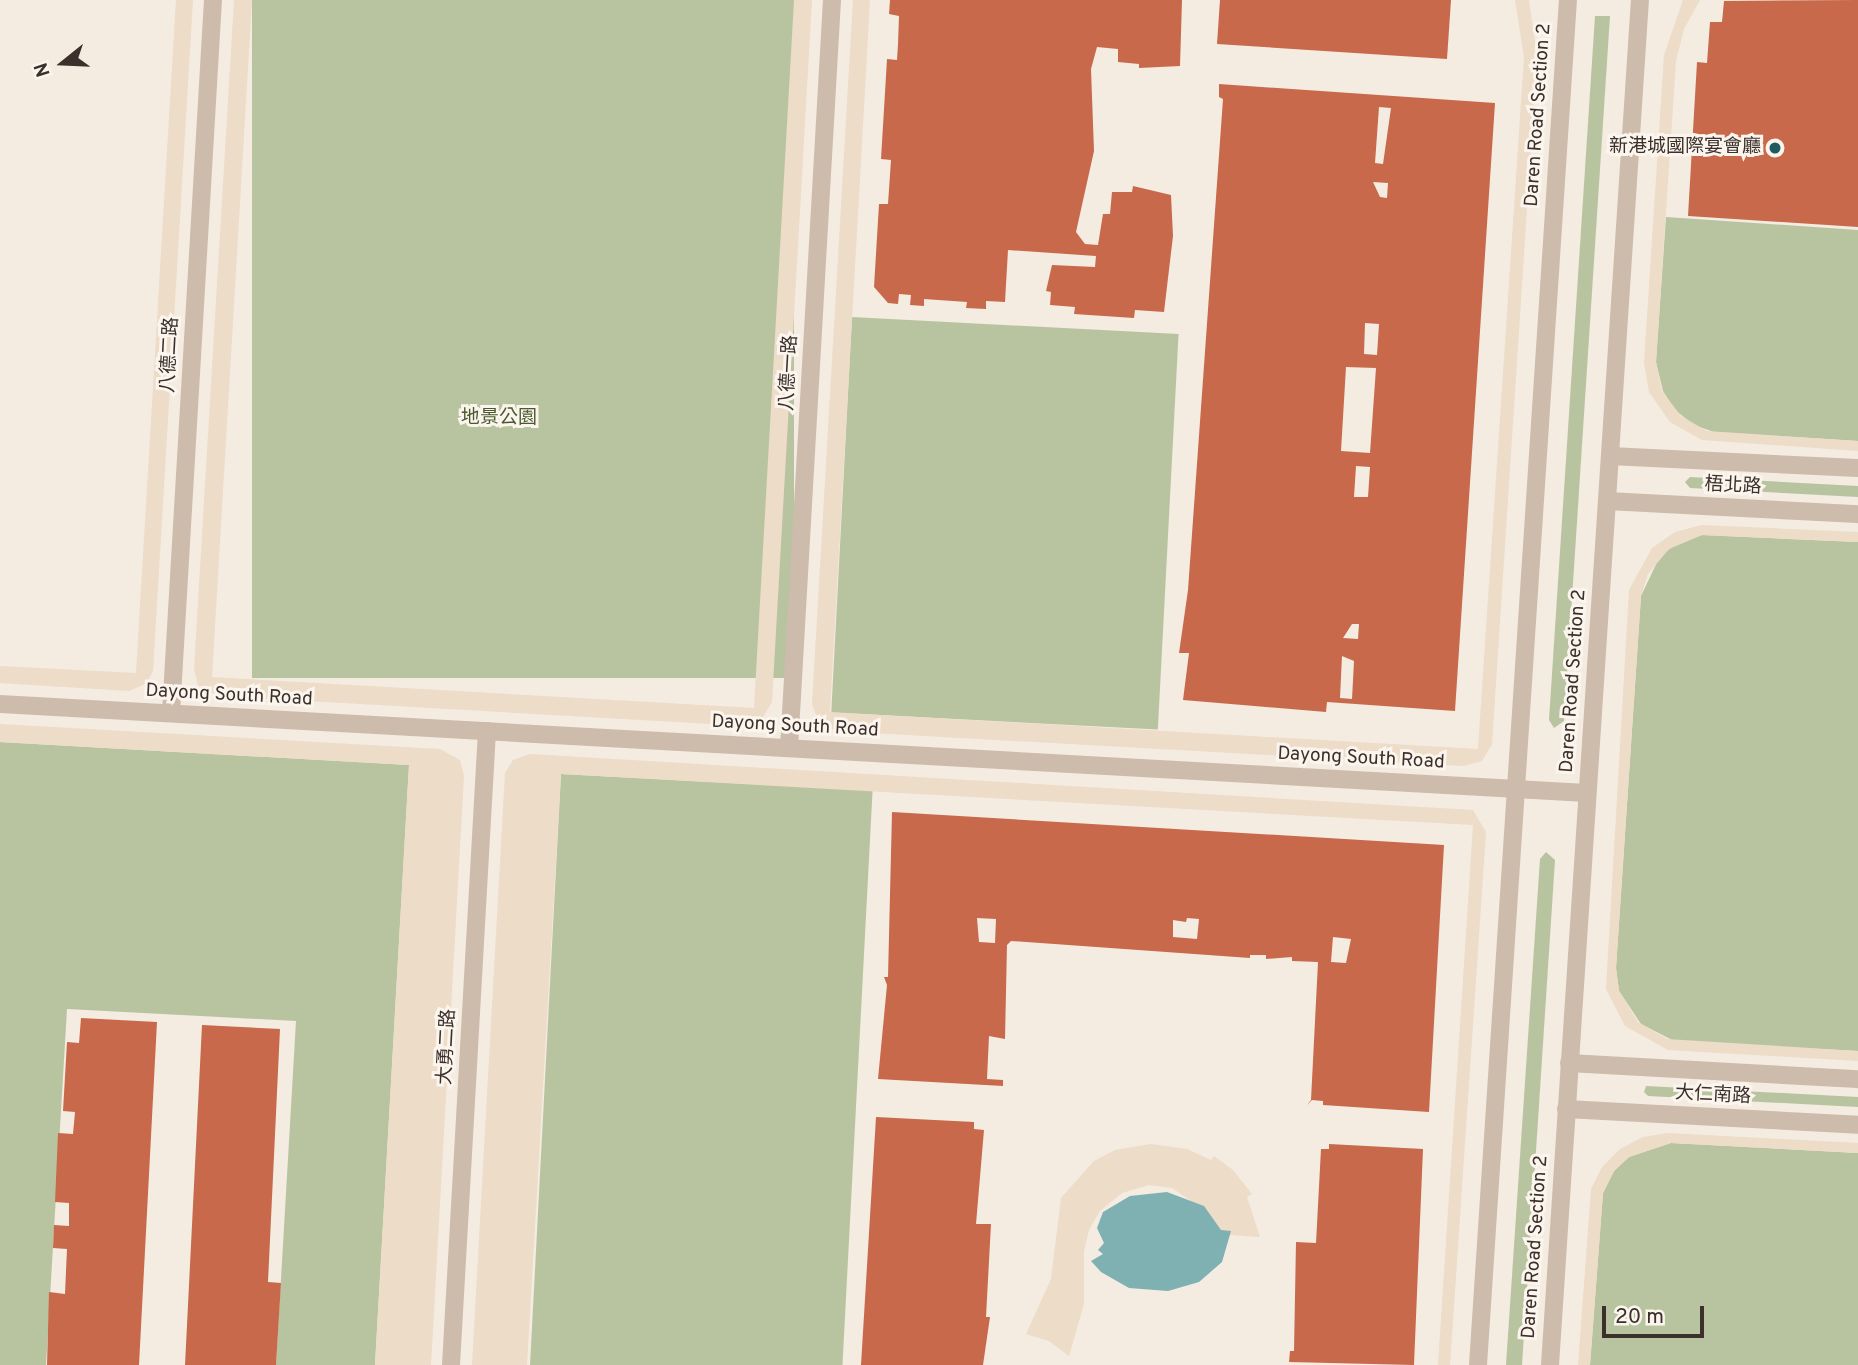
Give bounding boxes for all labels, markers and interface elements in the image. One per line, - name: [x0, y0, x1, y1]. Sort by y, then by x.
- street label: Daren Road Section 2: [1521, 23, 1557, 207]
- north arrow: [28, 28, 98, 98]
- text: N: [30, 59, 57, 80]
- place label: 新港城國際宴會廳: [1609, 137, 1761, 159]
- marker: 新港城國際宴會廳: [1767, 140, 1783, 156]
- street label: 八德二路: [158, 316, 184, 394]
- street label: 八德一路: [777, 334, 803, 412]
- park label: 地景公園: [461, 408, 537, 430]
- street label: 梧北路: [1704, 474, 1762, 500]
- street label: Daren Road Section 2: [1556, 589, 1592, 773]
- street label: Dayong South Road: [145, 680, 313, 712]
- street label: Dayong South Road: [711, 711, 879, 743]
- street label: Dayong South Road: [1277, 743, 1445, 775]
- street label: 大勇二路: [435, 1008, 461, 1086]
- street label: 大仁南路: [1674, 1083, 1752, 1109]
- street label: Daren Road Section 2: [1518, 1155, 1554, 1339]
- scale bar: [1606, 1292, 1708, 1336]
- text: 20 m: [1615, 1304, 1664, 1331]

